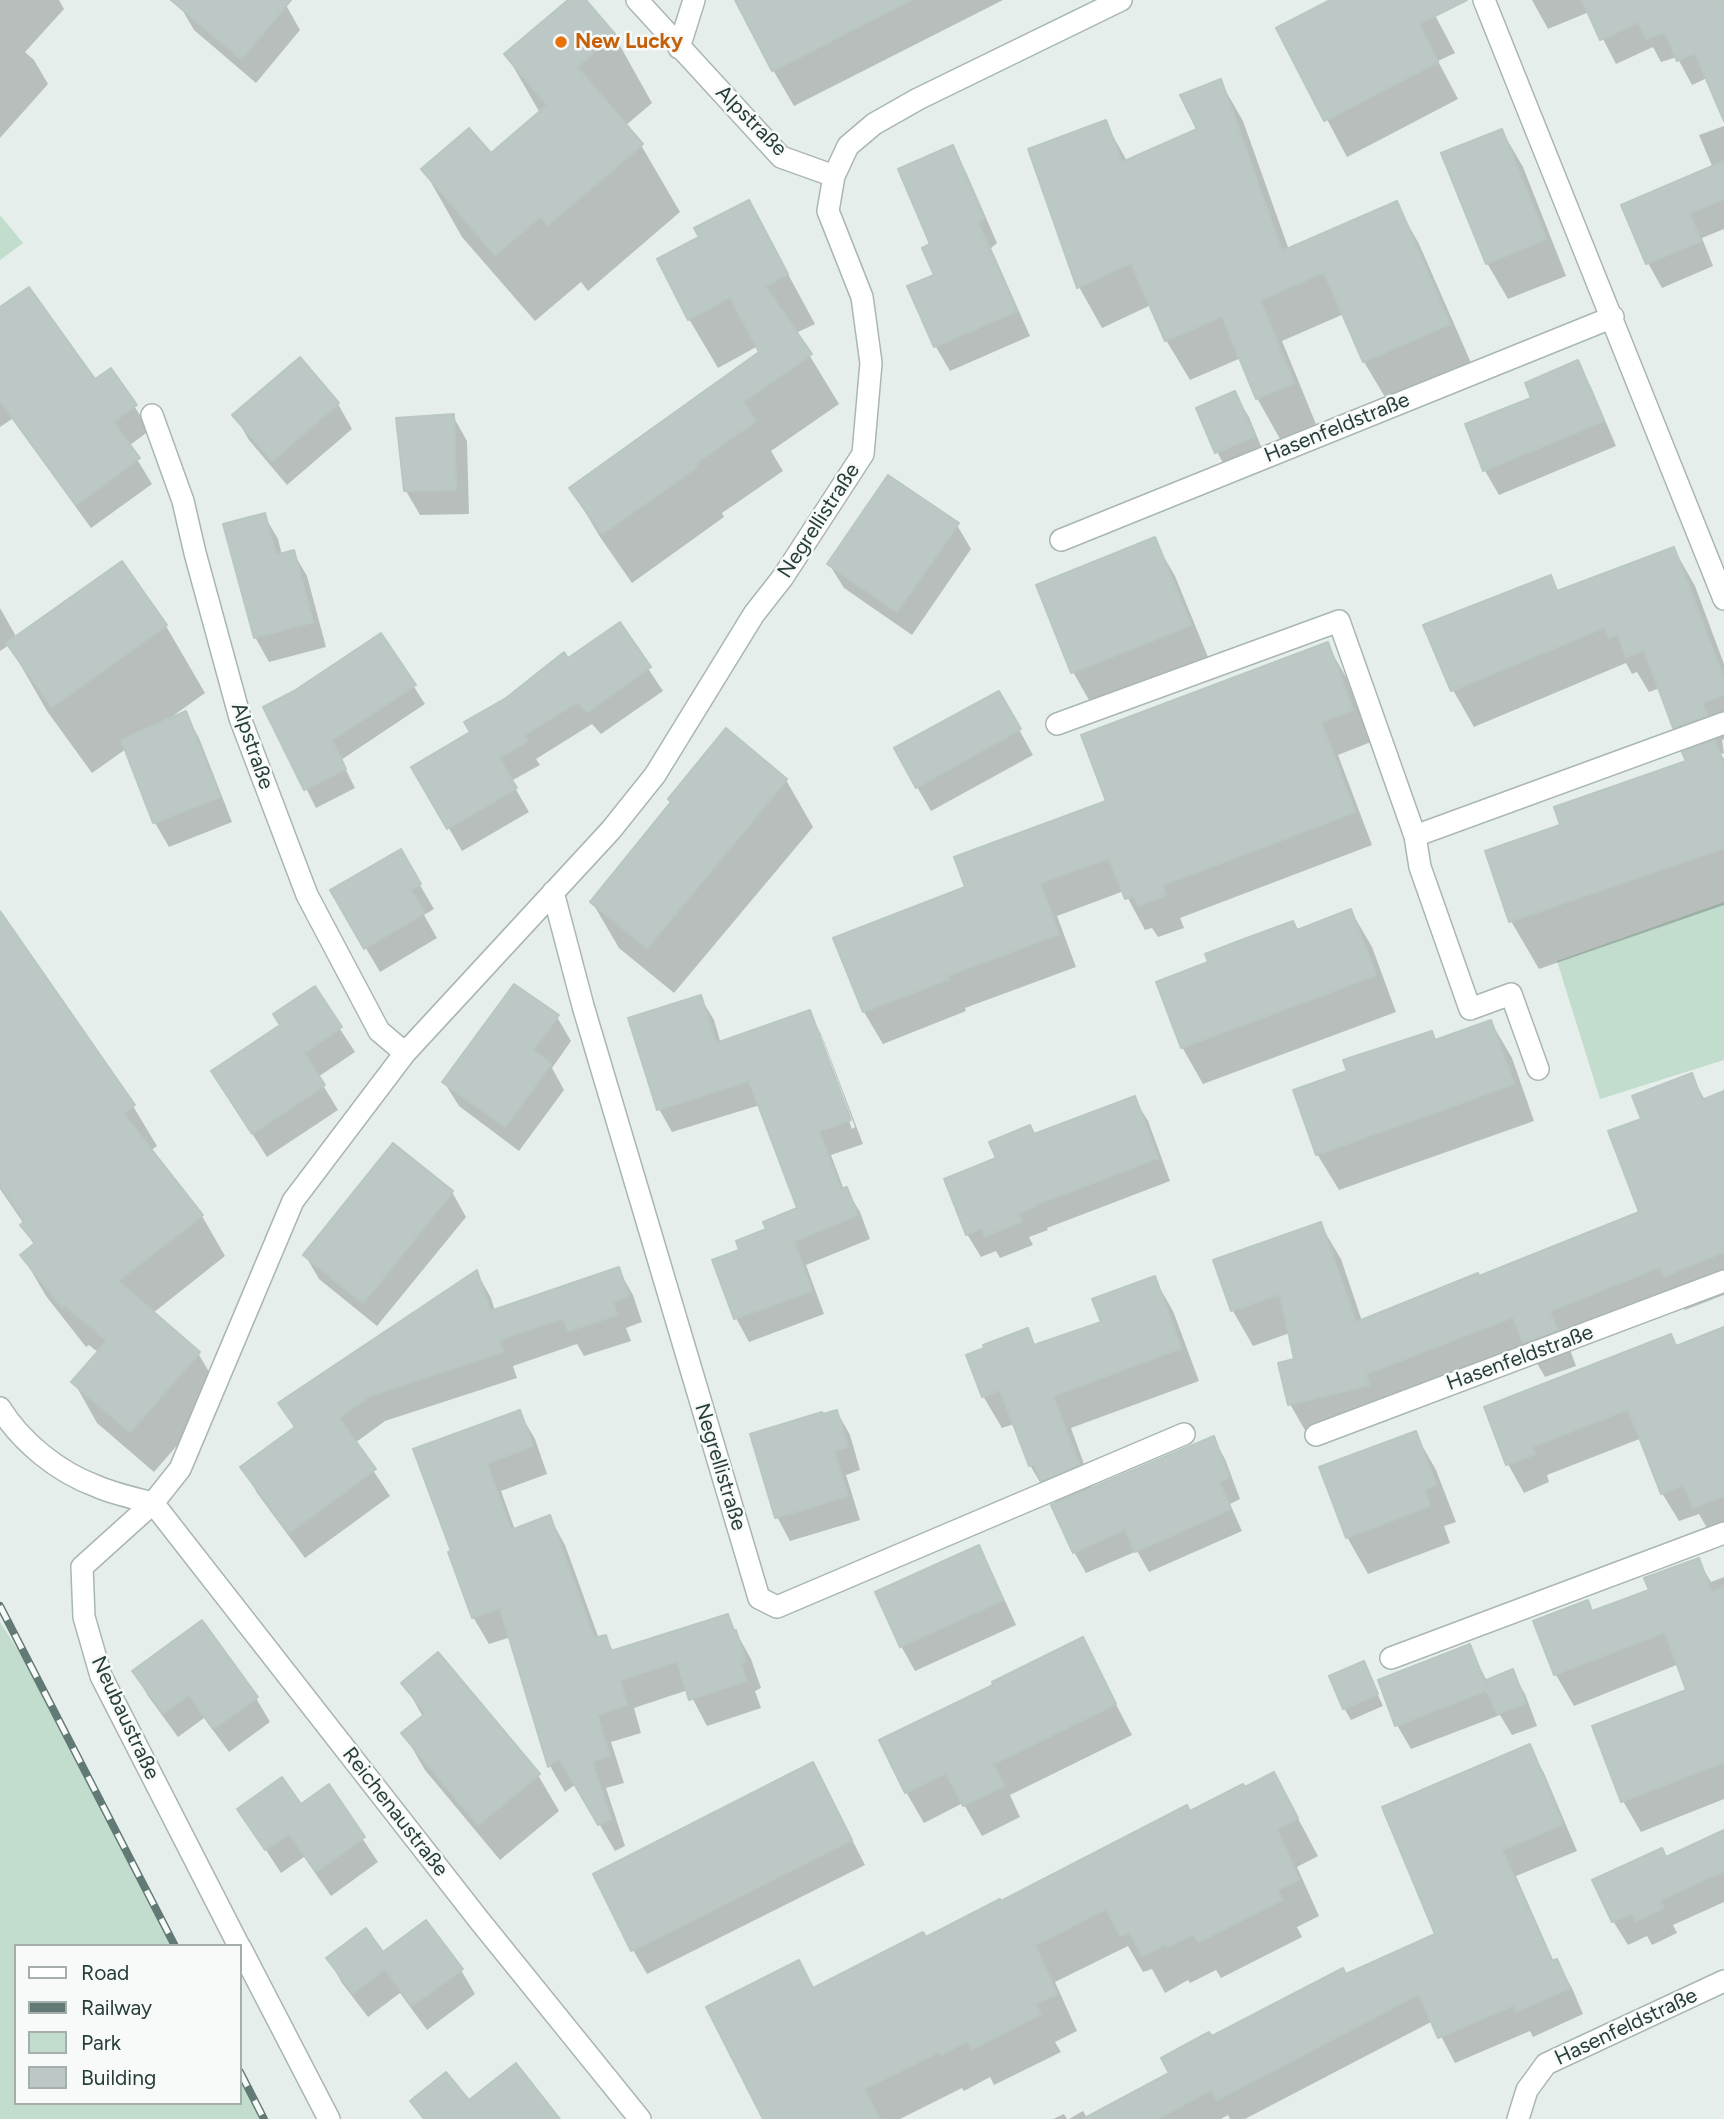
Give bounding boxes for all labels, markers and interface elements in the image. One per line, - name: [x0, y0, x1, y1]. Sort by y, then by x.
- place label: New Lucky: [575, 29, 683, 55]
- marker: New Lucky: [553, 34, 569, 50]
- street label: Alpstraße: [710, 80, 792, 162]
- street label: Hasenfeldstraße: [1261, 387, 1413, 469]
- street label: Negrellistraße: [773, 459, 865, 583]
- street label: Alpstraße: [225, 699, 279, 793]
- street label: Hasenfeldstraße: [1443, 1320, 1597, 1396]
- street label: Negrellistraße: [689, 1400, 751, 1534]
- street label: Neubaustraße: [85, 1652, 165, 1784]
- street label: Reichenaustraße: [337, 1742, 453, 1882]
- legend: [14, 1944, 242, 2105]
- text: Road: [81, 1960, 129, 1985]
- street label: Hasenfeldstraße: [1551, 1983, 1701, 2071]
- text: Railway: [81, 1995, 152, 2020]
- text: Park: [81, 2030, 121, 2055]
- text: Building: [81, 2065, 156, 2090]

